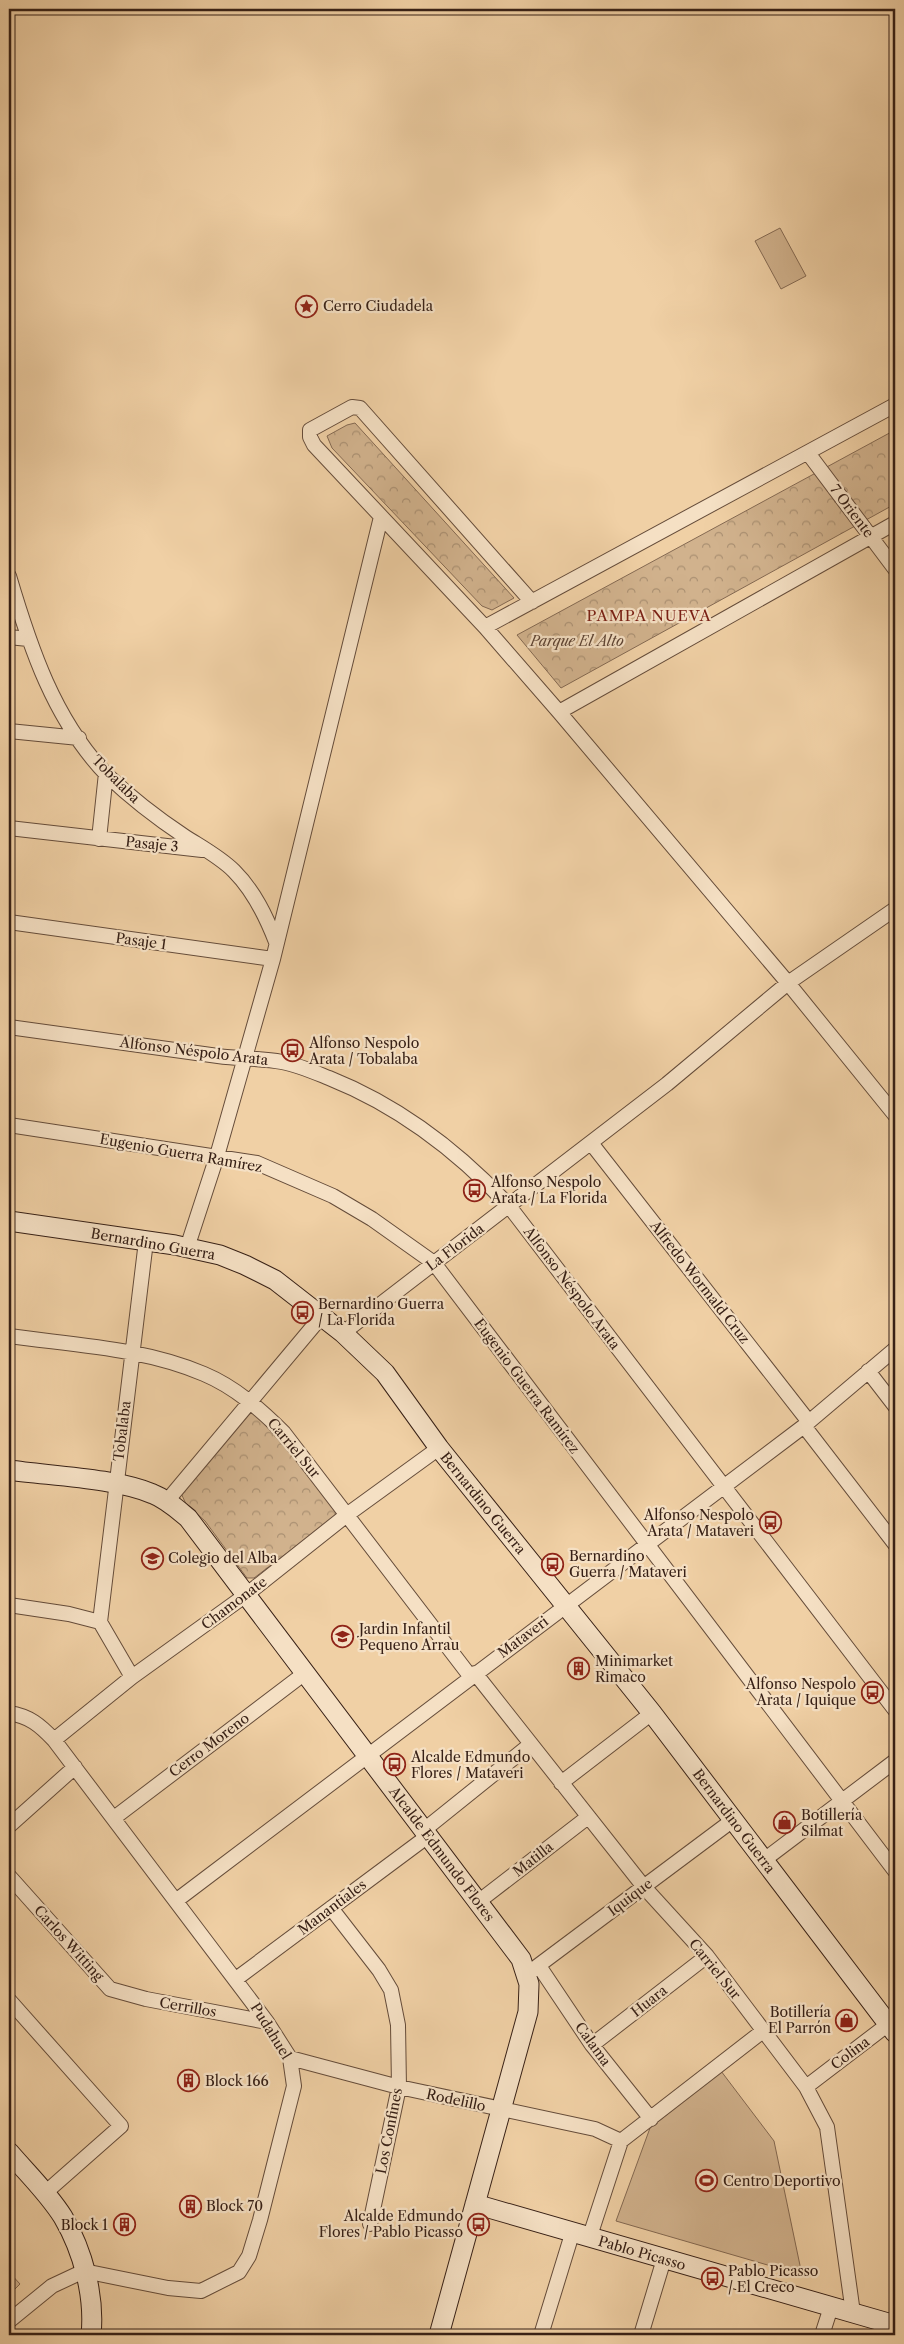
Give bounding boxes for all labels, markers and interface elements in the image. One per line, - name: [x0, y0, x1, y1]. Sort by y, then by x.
- place icon: Cerro Ciudadela: [295, 294, 319, 318]
- place label: Cerro Ciudadela: [323, 297, 434, 315]
- street label: 7 Oriente: [826, 481, 878, 541]
- district label: PAMPA NUEVA: [586, 606, 712, 625]
- park label: Parque El Alto: [529, 632, 624, 650]
- street label: Tobalaba: [88, 751, 144, 807]
- street label: Pasaje 3: [125, 832, 179, 856]
- street label: Pasaje 1: [114, 929, 168, 954]
- street label: Alfonso Néspolo Arata: [118, 1033, 270, 1069]
- place label: Alfonso Nespolo Arata / Tobalaba: [308, 1034, 419, 1068]
- bus stop icon: Alfonso Nespolo Arata / Tobalaba: [281, 1039, 305, 1063]
- street label: Eugenio Guerra Ramírez: [98, 1130, 264, 1176]
- place label: Alfonso Nespolo Arata / La Florida: [490, 1173, 608, 1207]
- bus stop icon: Alfonso Nespolo Arata / La Florida: [463, 1178, 487, 1202]
- street label: Alfredo Wormald Cruz: [646, 1216, 754, 1347]
- street label: La Florida: [422, 1219, 488, 1275]
- street label: Alfonso Néspolo Arata: [519, 1222, 624, 1354]
- street label: Bernardino Guerra: [89, 1224, 217, 1264]
- place label: Bernardino Guerra / La Florida: [318, 1295, 445, 1329]
- bus stop icon: Bernardino Guerra / La Florida: [290, 1300, 314, 1324]
- street label: Eugenio Guerra Ramírez: [470, 1315, 584, 1457]
- street label: Tobalaba: [109, 1399, 135, 1462]
- street label: Carriel Sur: [264, 1414, 324, 1482]
- street label: Bernardino Guerra: [436, 1448, 530, 1558]
- place label: Alfonso Nespolo Arata / Mataveri: [643, 1506, 754, 1540]
- bus stop icon: Alfonso Nespolo Arata / Mataveri: [758, 1511, 782, 1535]
- school or university icon: Colegio del Alba: [140, 1546, 164, 1570]
- place label: Bernardino Guerra / Mataveri: [569, 1547, 687, 1581]
- place label: Colegio del Alba: [168, 1549, 278, 1567]
- bus stop icon: Bernardino Guerra / Mataveri: [541, 1552, 565, 1576]
- street label: Chamonate: [198, 1572, 270, 1634]
- street label: Mataveri: [494, 1612, 552, 1662]
- place label: Jardin Infantil Pequeno Arrau: [357, 1620, 460, 1654]
- school or university icon: Jardin Infantil Pequeno Arrau: [331, 1625, 355, 1649]
- place label: Minimarket Rimaco: [595, 1652, 673, 1686]
- building icon: Minimarket Rimaco: [567, 1657, 591, 1681]
- place label: Alfonso Nespolo Arata / Iquique: [745, 1675, 856, 1709]
- bus stop icon: Alfonso Nespolo Arata / Iquique: [860, 1680, 884, 1704]
- street label: Cerro Moreno: [165, 1709, 253, 1781]
- place label: Alcalde Edmundo Flores / Mataveri: [410, 1748, 530, 1782]
- bus stop icon: Alcalde Edmundo Flores / Mataveri: [383, 1753, 407, 1777]
- street label: Bernardino Guerra: [689, 1765, 779, 1877]
- street label: Alcalde Edmundo Flores: [385, 1782, 499, 1925]
- place label: Botillería Silmat: [801, 1806, 863, 1840]
- shop icon: Botillería Silmat: [773, 1811, 797, 1835]
- street label: Matilla: [509, 1837, 557, 1880]
- street label: Iquique: [604, 1874, 656, 1920]
- street label: Manantiales: [294, 1875, 370, 1939]
- street label: Carlos Witting: [30, 1901, 108, 1985]
- street label: Carriel Sur: [685, 1935, 745, 2003]
- street label: Huara: [627, 1981, 671, 2021]
- street label: Cerrillos: [158, 1993, 218, 2021]
- street label: Pudahuel: [247, 1999, 295, 2063]
- place label: Botillería El Parrón: [768, 2003, 832, 2037]
- shop icon: Botillería El Parrón: [835, 2008, 859, 2032]
- street label: Calama: [571, 2018, 615, 2070]
- street label: Colina: [827, 2032, 873, 2073]
- building icon: Block 166: [177, 2069, 201, 2093]
- place label: Block 166: [205, 2072, 269, 2090]
- street label: Rodelillo: [425, 2085, 487, 2115]
- street label: Los Confines: [372, 2086, 406, 2176]
- sports icon: Centro Deportivo: [695, 2169, 719, 2193]
- place label: Centro Deportivo: [723, 2172, 841, 2190]
- building icon: Block 70: [178, 2194, 202, 2218]
- place label: Block 70: [206, 2197, 263, 2215]
- place label: Alcalde Edmundo Flores / Pablo Picasso: [319, 2207, 463, 2241]
- bus stop icon: Alcalde Edmundo Flores / Pablo Picasso: [467, 2212, 491, 2236]
- building icon: Block 1: [112, 2213, 136, 2237]
- place label: Block 1: [61, 2216, 108, 2234]
- street label: Pablo Picasso: [596, 2232, 688, 2274]
- place label: Pablo Picasso / El Creco: [728, 2262, 818, 2296]
- bus stop icon: Pablo Picasso / El Creco: [700, 2267, 724, 2291]

